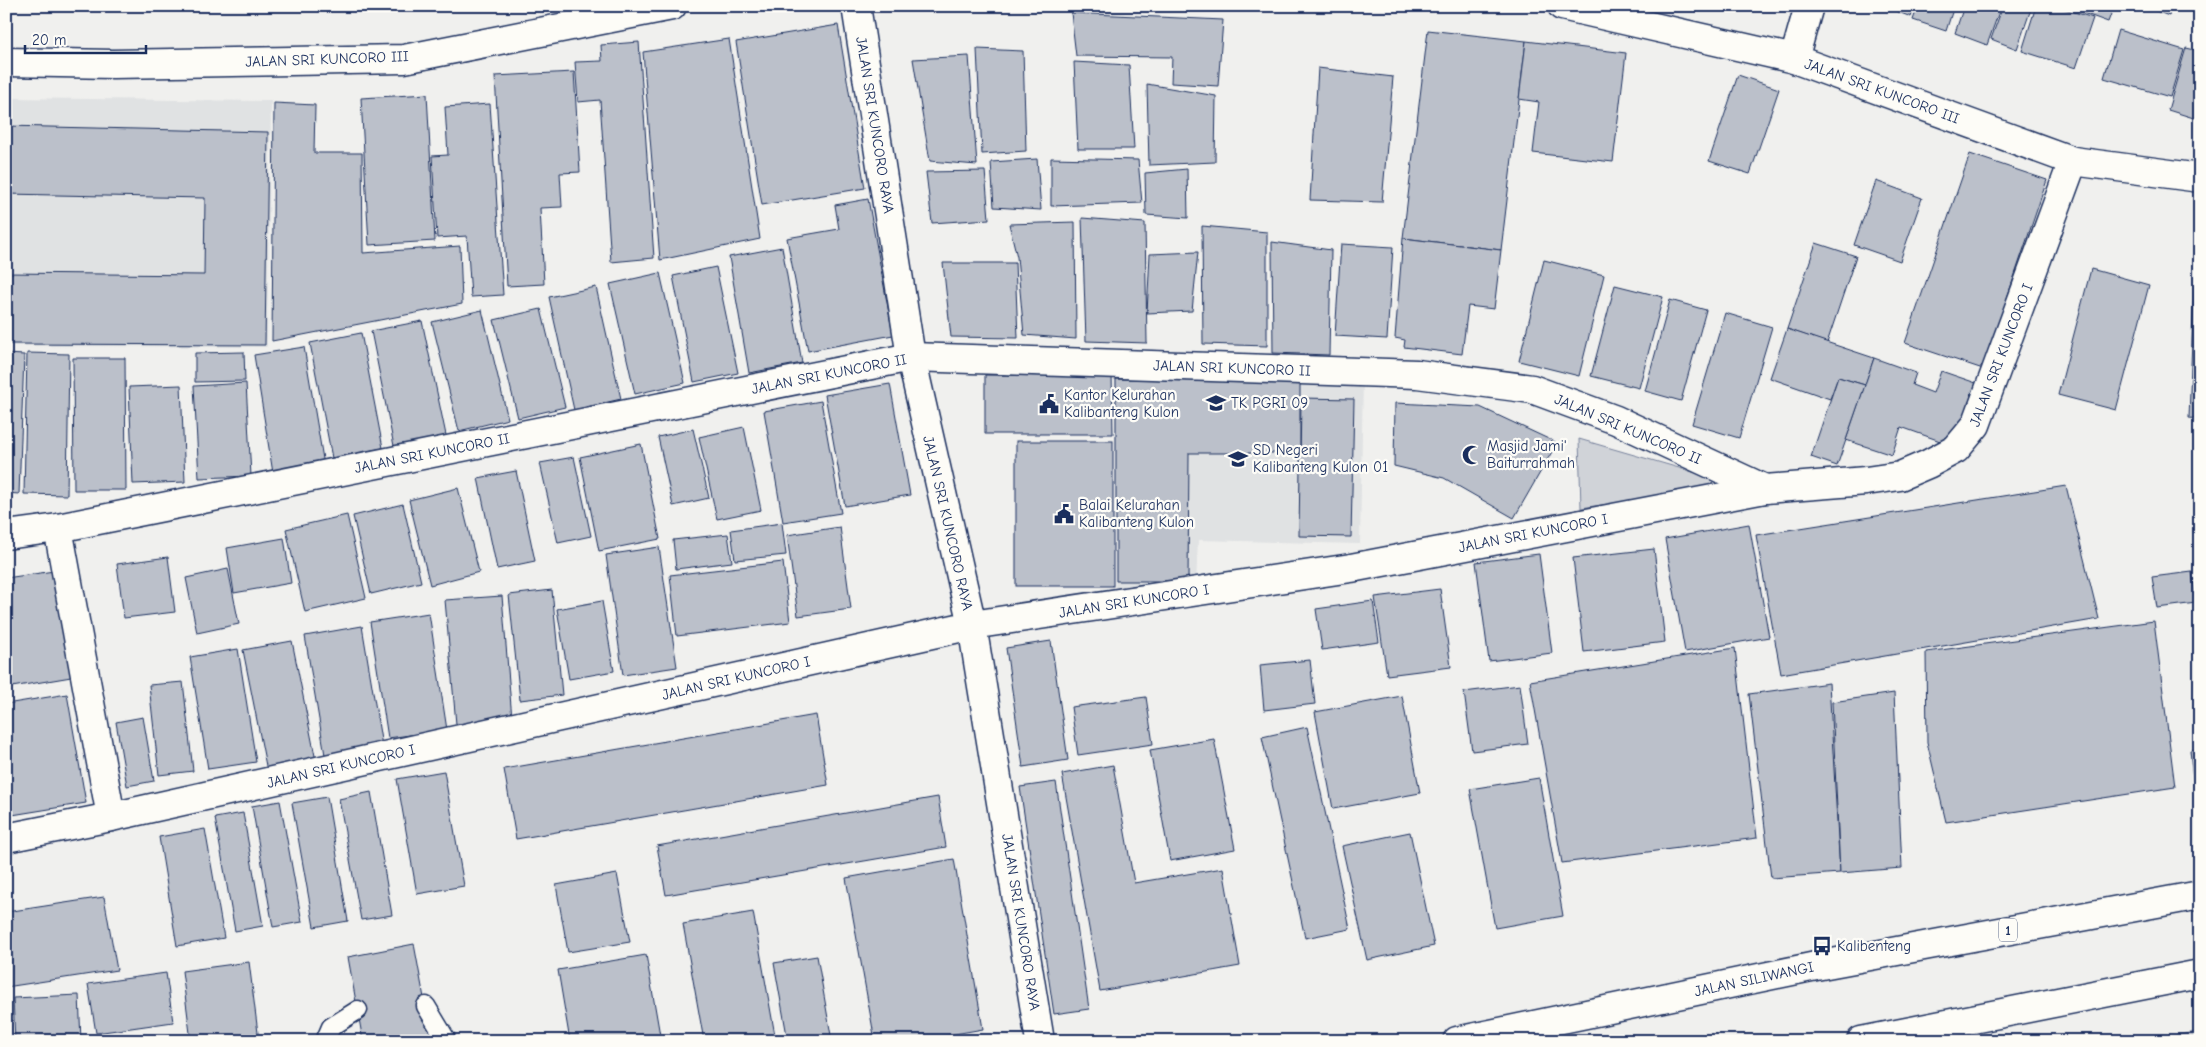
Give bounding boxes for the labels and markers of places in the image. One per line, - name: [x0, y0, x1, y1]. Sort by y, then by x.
- place label: Kantor Kelurahan Kalibanteng Kulon: [1064, 386, 1179, 421]
- school or university icon: TK PGRI 09: [1205, 392, 1227, 414]
- public building icon: Kantor Kelurahan Kalibanteng Kulon: [1038, 393, 1060, 415]
- place label: TK PGRI 09: [1231, 394, 1308, 412]
- place label: Masjid Jami' Baiturrahmah: [1487, 437, 1575, 472]
- place label: SD Negeri Kalibanteng Kulon 01: [1253, 441, 1388, 476]
- mosque icon: Masjid Jami' Baiturrahmah: [1461, 444, 1483, 466]
- school or university icon: SD Negeri Kalibanteng Kulon 01: [1227, 448, 1249, 470]
- place label: Balai Kelurahan Kalibanteng Kulon: [1079, 496, 1194, 531]
- public building icon: Balai Kelurahan Kalibanteng Kulon: [1053, 503, 1075, 525]
- bus stop icon: Kalibenteng: [1811, 935, 1833, 957]
- place label: Kalibenteng: [1837, 937, 1911, 955]

